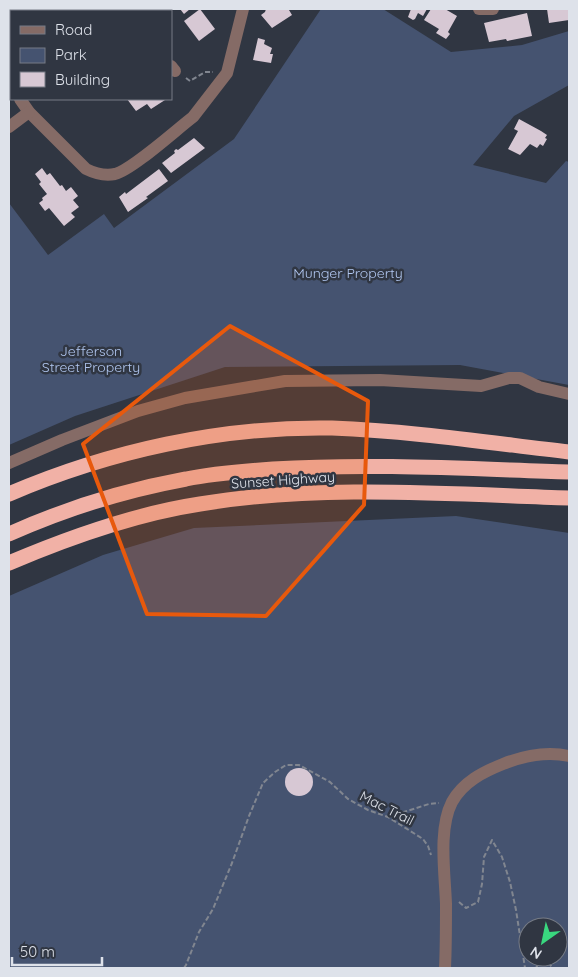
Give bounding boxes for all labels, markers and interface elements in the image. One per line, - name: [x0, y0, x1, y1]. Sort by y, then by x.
- legend: [10, 10, 172, 100]
- text: Road: [55, 20, 92, 39]
- text: Park: [55, 45, 87, 64]
- text: Building: [55, 70, 110, 89]
- park label: Munger Property: [293, 264, 403, 282]
- park label: Jefferson Street Property: [42, 342, 140, 376]
- street label: Sunset Highway: [231, 467, 335, 493]
- street label: Mac Trail: [357, 787, 417, 829]
- north arrow: [518, 917, 568, 967]
- scale bar: [12, 934, 102, 966]
- text: 50 m: [20, 942, 55, 961]
- text: N: [527, 943, 545, 963]

